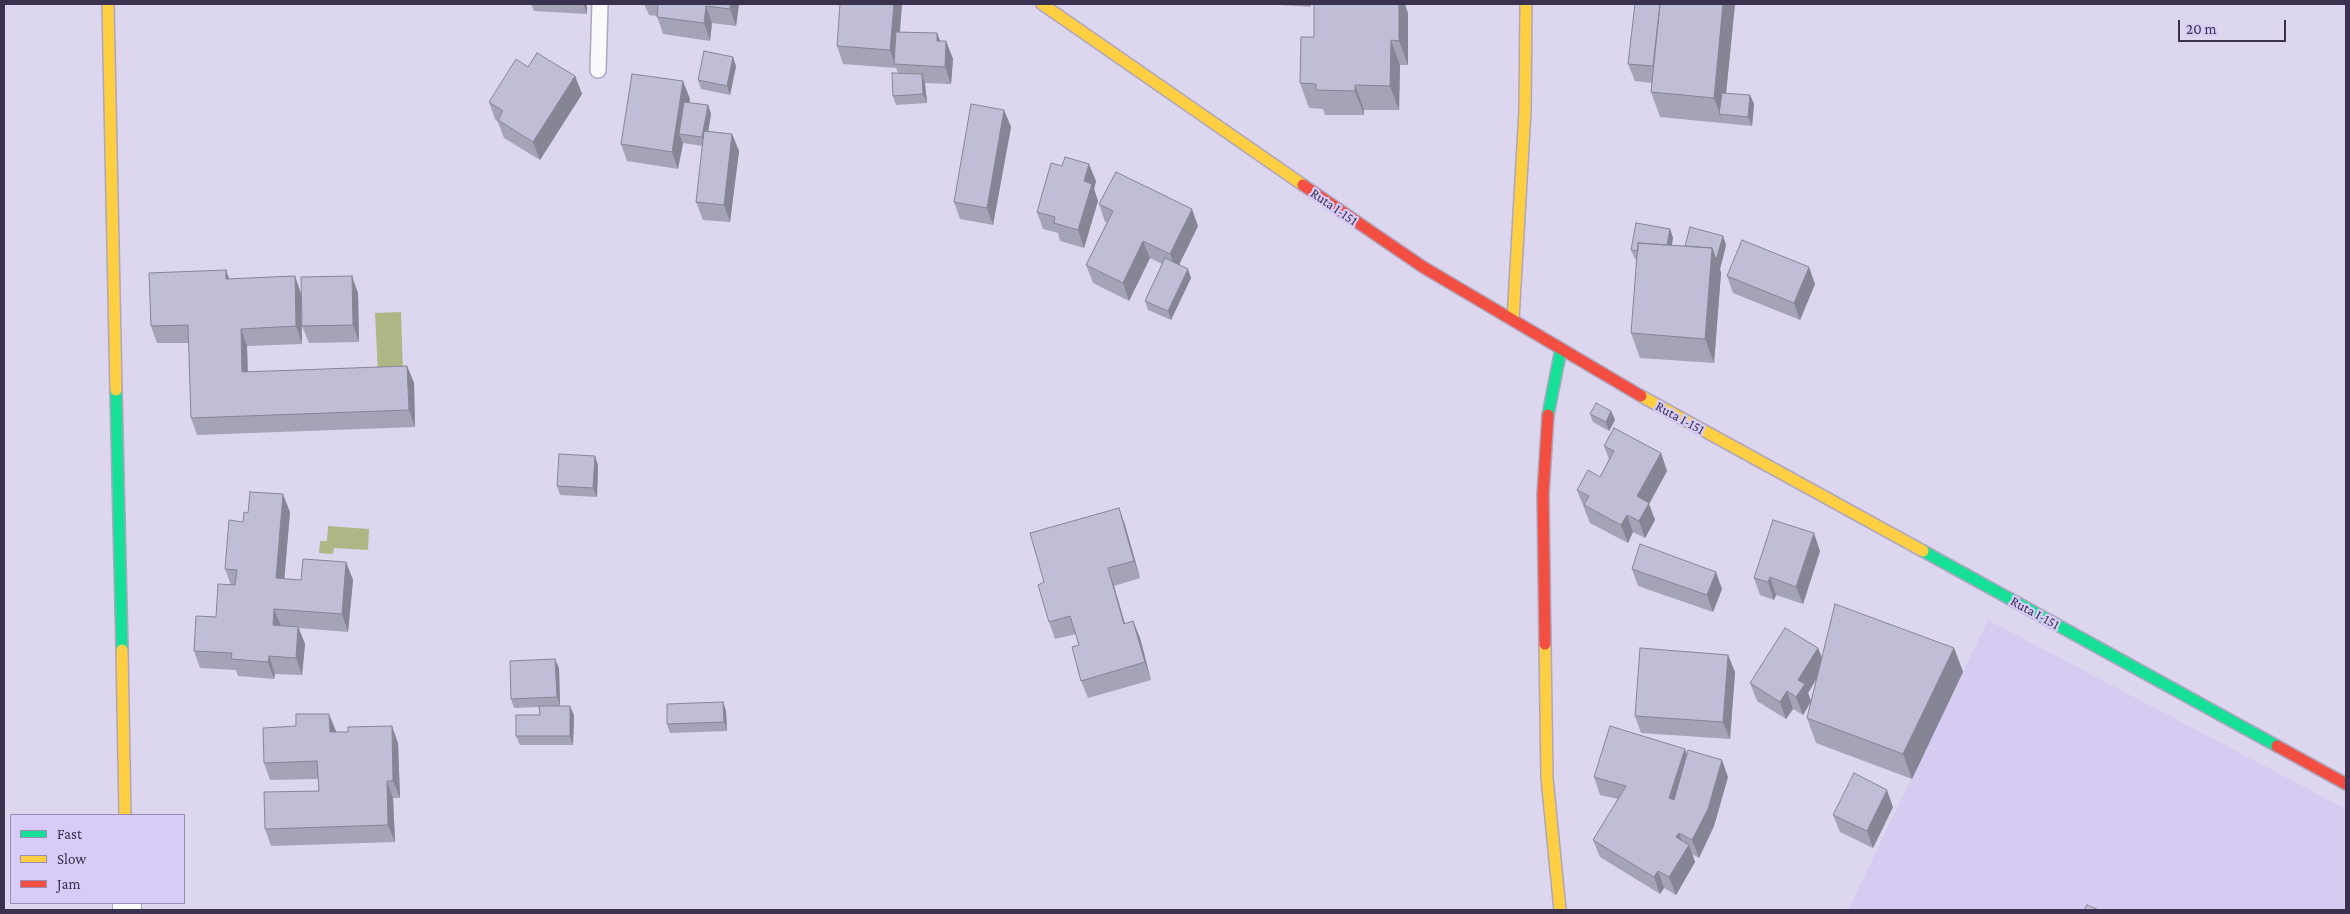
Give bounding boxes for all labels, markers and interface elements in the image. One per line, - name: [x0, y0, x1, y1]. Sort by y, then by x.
- scale bar: [2180, 10, 2288, 42]
- text: 20 m: [2186, 21, 2217, 37]
- street label: Ruta I-151: [1307, 185, 1361, 229]
- street label: Ruta I-151: [1652, 398, 1708, 438]
- street label: Ruta I-151: [2007, 593, 2063, 633]
- legend: [10, 814, 185, 904]
- text: Fast: [57, 826, 82, 842]
- text: Slow: [57, 851, 86, 867]
- text: Jam: [57, 876, 80, 892]

